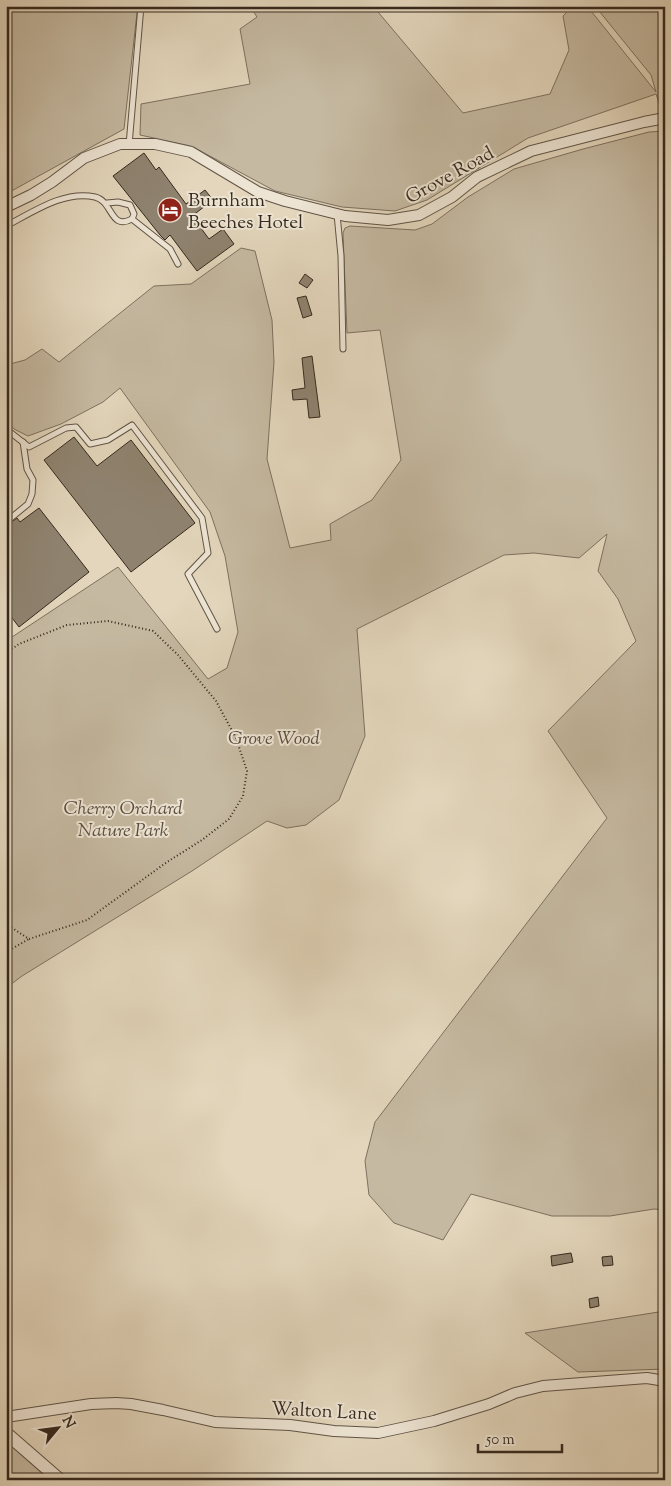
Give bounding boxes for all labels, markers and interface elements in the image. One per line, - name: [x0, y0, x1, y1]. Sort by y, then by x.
- street label: Grove Road: [401, 141, 500, 212]
- place label: Burnham Beeches Hotel: [188, 188, 303, 237]
- hotel icon: Burnham Beeches Hotel: [157, 197, 183, 223]
- park label: Grove Wood: [228, 726, 321, 753]
- park label: Cherry Orchard Nature Park: [63, 796, 183, 845]
- street label: Walton Lane: [270, 1396, 378, 1429]
- north arrow: [32, 1404, 82, 1454]
- text: N: [56, 1413, 79, 1432]
- scale bar: [478, 1421, 562, 1453]
- text: 50 m: [485, 1430, 515, 1451]

